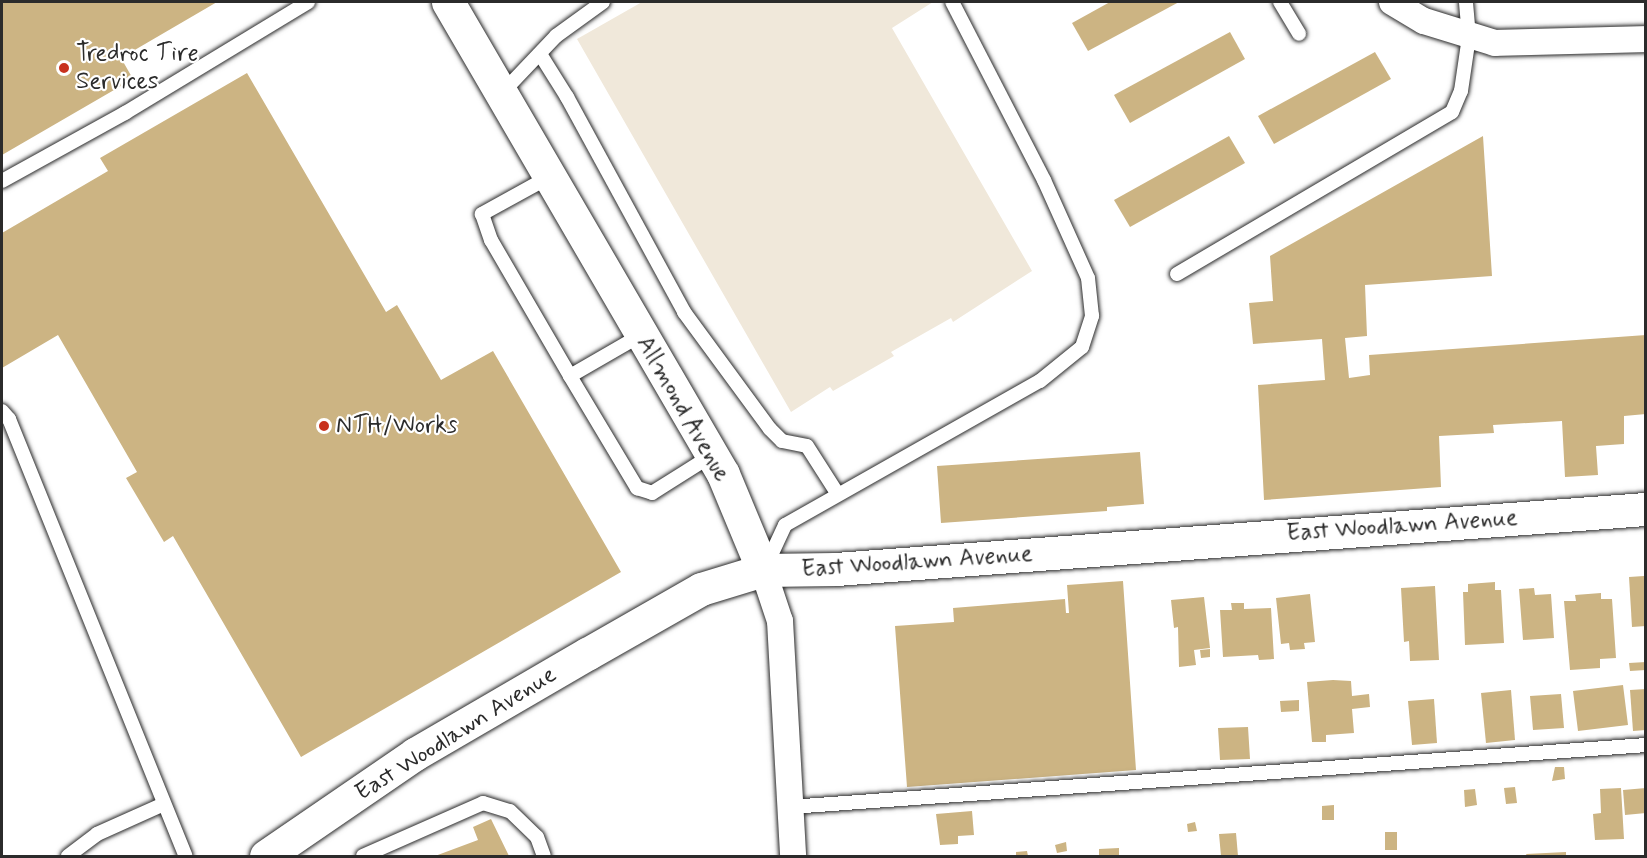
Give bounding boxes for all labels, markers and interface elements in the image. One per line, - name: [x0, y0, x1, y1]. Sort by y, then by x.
- place label: Tredroc Tire Services: [76, 40, 192, 96]
- marker: Tredroc Tire Services: [57, 61, 71, 75]
- street label: Allmond Avenue: [628, 329, 738, 489]
- place label: NTH/Works: [336, 412, 457, 440]
- marker: NTH/Works: [317, 419, 331, 433]
- street label: East Woodlawn Avenue: [1285, 504, 1519, 548]
- street label: East Woodlawn Avenue: [800, 540, 1034, 584]
- street label: East Woodlawn Avenue: [350, 660, 562, 808]

